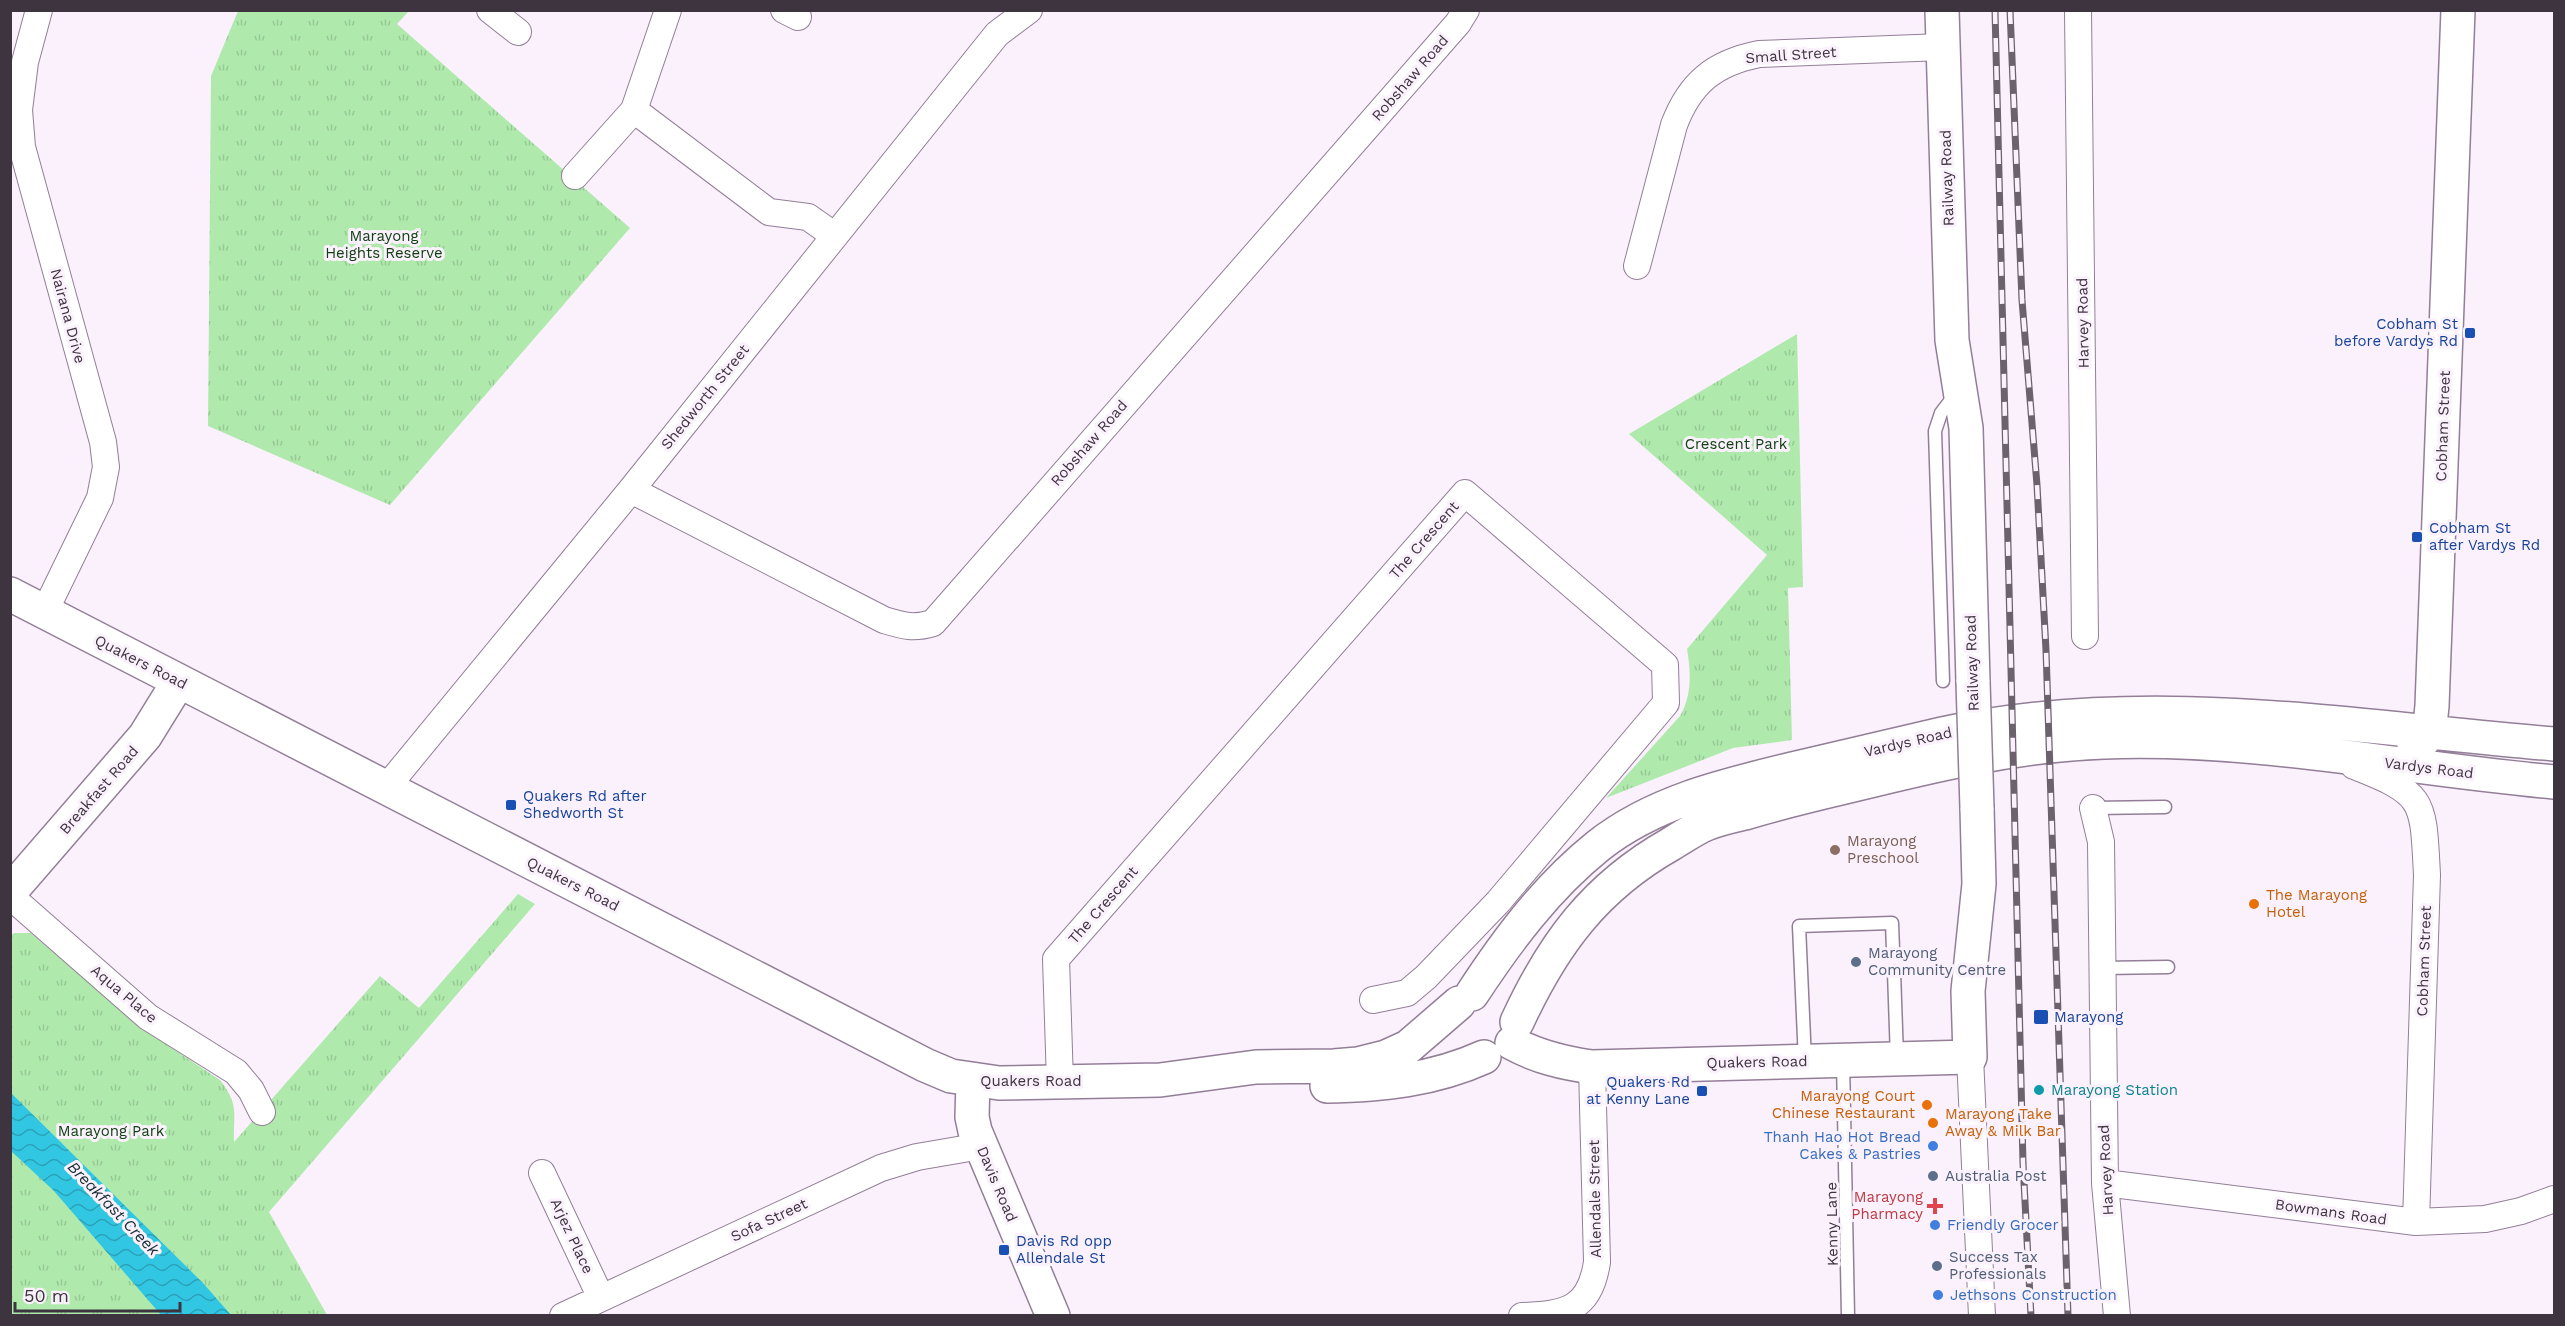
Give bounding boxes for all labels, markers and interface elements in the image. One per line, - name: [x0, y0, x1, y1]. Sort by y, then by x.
- street label: Robshaw Road: [1368, 31, 1452, 125]
- street label: Small Street: [1745, 43, 1838, 67]
- street label: Railway Road: [1936, 130, 1958, 226]
- park label: Marayong Heights Reserve: [325, 227, 443, 262]
- street label: Nairana Drive: [47, 267, 89, 365]
- street label: Harvey Road: [2073, 277, 2093, 369]
- place label: Cobham St before Vardys Rd: [2334, 315, 2459, 350]
- marker: Cobham St before Vardys Rd: [2463, 326, 2477, 340]
- street label: Shedworth Street: [657, 340, 753, 453]
- street label: Cobham Street: [2432, 369, 2454, 482]
- street label: Robshaw Road: [1047, 396, 1131, 490]
- park label: Crescent Park: [1685, 435, 1788, 453]
- street label: The Crescent: [1385, 497, 1463, 583]
- place label: Cobham St after Vardys Rd: [2429, 519, 2540, 554]
- marker: Cobham St after Vardys Rd: [2410, 530, 2424, 544]
- street label: Railway Road: [1961, 615, 1983, 711]
- street label: Quakers Road: [92, 631, 190, 693]
- street label: Vardys Road: [1862, 723, 1954, 761]
- street label: Breakfast Road: [56, 742, 142, 838]
- street label: Vardys Road: [2383, 754, 2475, 782]
- place label: Quakers Rd after Shedworth St: [523, 787, 647, 822]
- marker: Quakers Rd after Shedworth St: [504, 798, 518, 812]
- place label: Marayong Preschool: [1847, 832, 1919, 867]
- marker: Marayong Preschool: [1828, 843, 1842, 857]
- street label: Quakers Road: [524, 853, 622, 915]
- street label: The Crescent: [1064, 862, 1142, 948]
- place label: The Marayong Hotel: [2266, 886, 2367, 921]
- marker: The Marayong Hotel: [2247, 897, 2261, 911]
- street label: Cobham Street: [2413, 904, 2435, 1017]
- place label: Marayong Community Centre: [1868, 944, 2006, 979]
- marker: Marayong Community Centre: [1849, 955, 1863, 969]
- street label: Aqua Place: [87, 961, 161, 1027]
- marker: Marayong: [2032, 1008, 2050, 1026]
- place label: Marayong: [2054, 1008, 2123, 1026]
- street label: Quakers Road: [1706, 1052, 1808, 1072]
- street label: Quakers Road: [980, 1072, 1082, 1090]
- place label: Quakers Rd at Kenny Lane: [1586, 1073, 1690, 1108]
- place label: Marayong Station: [2051, 1081, 2178, 1099]
- marker: Marayong Station: [2032, 1083, 2046, 1097]
- marker: Quakers Rd at Kenny Lane: [1695, 1084, 1709, 1098]
- place label: Marayong Court Chinese Restaurant: [1772, 1087, 1916, 1122]
- marker: Marayong Court Chinese Restaurant: [1920, 1098, 1934, 1112]
- place label: Marayong Take Away & Milk Bar: [1945, 1105, 2061, 1140]
- marker: Marayong Take Away & Milk Bar: [1926, 1116, 1940, 1130]
- park label: Marayong Park: [58, 1122, 165, 1140]
- street label: Harvey Road: [2095, 1124, 2117, 1216]
- place label: Thanh Hao Hot Bread Cakes & Pastries: [1764, 1128, 1921, 1163]
- street label: Allendale Street: [1585, 1139, 1605, 1258]
- marker: Thanh Hao Hot Bread Cakes & Pastries: [1926, 1139, 1940, 1153]
- street label: Davis Road: [973, 1143, 1021, 1225]
- water label: Breakfast Creek: [64, 1157, 164, 1260]
- place label: Australia Post: [1945, 1167, 2047, 1185]
- marker: Australia Post: [1926, 1169, 1940, 1183]
- street label: Kenny Lane: [1822, 1182, 1842, 1266]
- place label: Marayong Pharmacy: [1851, 1188, 1923, 1223]
- street label: Sofa Street: [728, 1194, 811, 1246]
- street label: Arjez Place: [547, 1195, 597, 1277]
- street label: Bowmans Road: [2274, 1195, 2388, 1229]
- marker: Marayong Pharmacy: [1928, 1199, 1942, 1213]
- place label: Friendly Grocer: [1947, 1216, 2059, 1234]
- marker: Friendly Grocer: [1928, 1218, 1942, 1232]
- place label: Davis Rd opp Allendale St: [1016, 1232, 1112, 1267]
- marker: Davis Rd opp Allendale St: [997, 1243, 1011, 1257]
- place label: Success Tax Professionals: [1949, 1248, 2046, 1283]
- marker: Success Tax Professionals: [1930, 1259, 1944, 1273]
- scale bar: [15, 1275, 180, 1313]
- text: 50 m: [24, 1285, 69, 1306]
- place label: Jethsons Construction: [1950, 1286, 2117, 1304]
- marker: Jethsons Construction: [1931, 1288, 1945, 1302]

